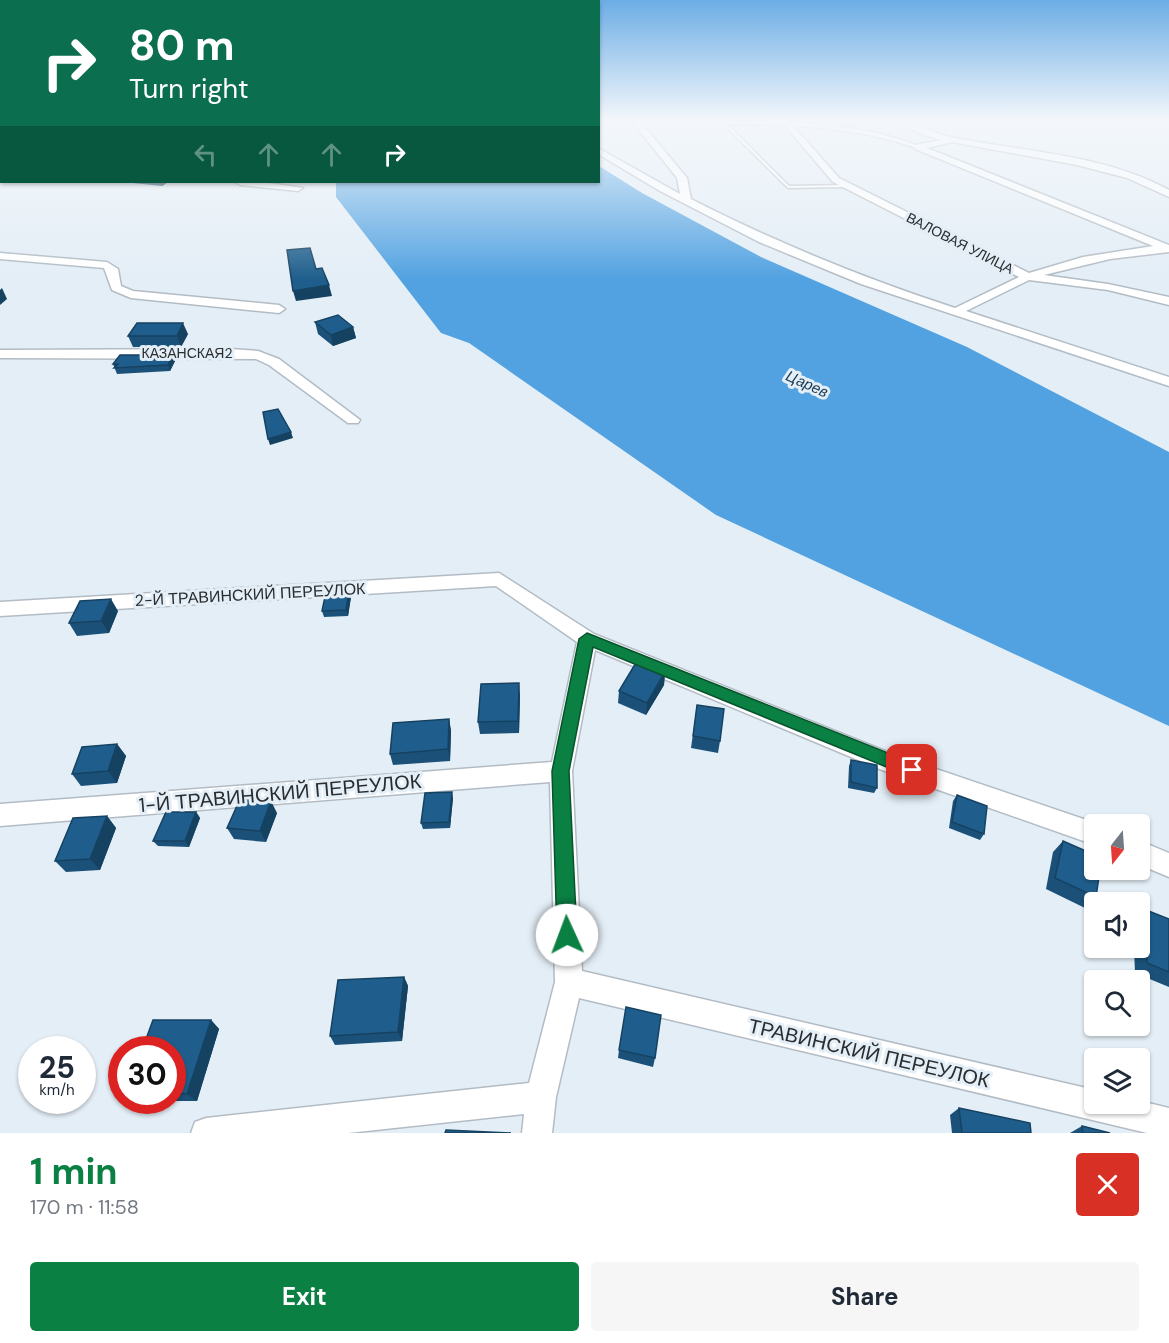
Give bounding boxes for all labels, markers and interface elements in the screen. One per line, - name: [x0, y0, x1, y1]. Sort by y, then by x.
- text: 80 m: [129, 18, 235, 73]
- icon: right: [30, 24, 108, 102]
- text: Turn right: [129, 71, 249, 106]
- icon: left: [189, 138, 222, 171]
- icon: ahead: [252, 138, 285, 171]
- icon: ahead: [315, 138, 348, 171]
- icon: right: [378, 138, 411, 171]
- street label: ВАЛОВАЯ УЛИЦА: [903, 208, 1017, 278]
- street label: КАЗАНСКАЯ2: [141, 344, 233, 362]
- water label: Царев: [783, 366, 831, 402]
- street label: 2-Й ТРАВИНСКИЙ ПЕРЕУЛОК: [134, 578, 367, 611]
- pin: [886, 744, 937, 795]
- icon: arrive: [895, 753, 928, 786]
- street label: 1-Й ТРАВИНСКИЙ ПЕРЕУЛОК: [138, 768, 423, 818]
- north arrow: [1084, 814, 1150, 880]
- map controls: [1084, 814, 1150, 1114]
- button: sound: [1084, 892, 1150, 958]
- position arrow: [535, 903, 599, 967]
- button: search: [1084, 970, 1150, 1036]
- street label: ТРАВИНСКИЙ ПЕРЕУЛОК: [746, 1013, 992, 1093]
- speed limit sign: 30: [108, 1036, 186, 1114]
- text: 25: [39, 1048, 75, 1087]
- button: layers: [1084, 1048, 1150, 1114]
- text: km/h: [39, 1080, 75, 1100]
- text: 1 min: [30, 1148, 118, 1195]
- button: close: [1076, 1153, 1139, 1216]
- text: 170 m · 11:58: [30, 1194, 139, 1220]
- button: Exit: [30, 1262, 579, 1331]
- button: Share: [591, 1262, 1139, 1331]

